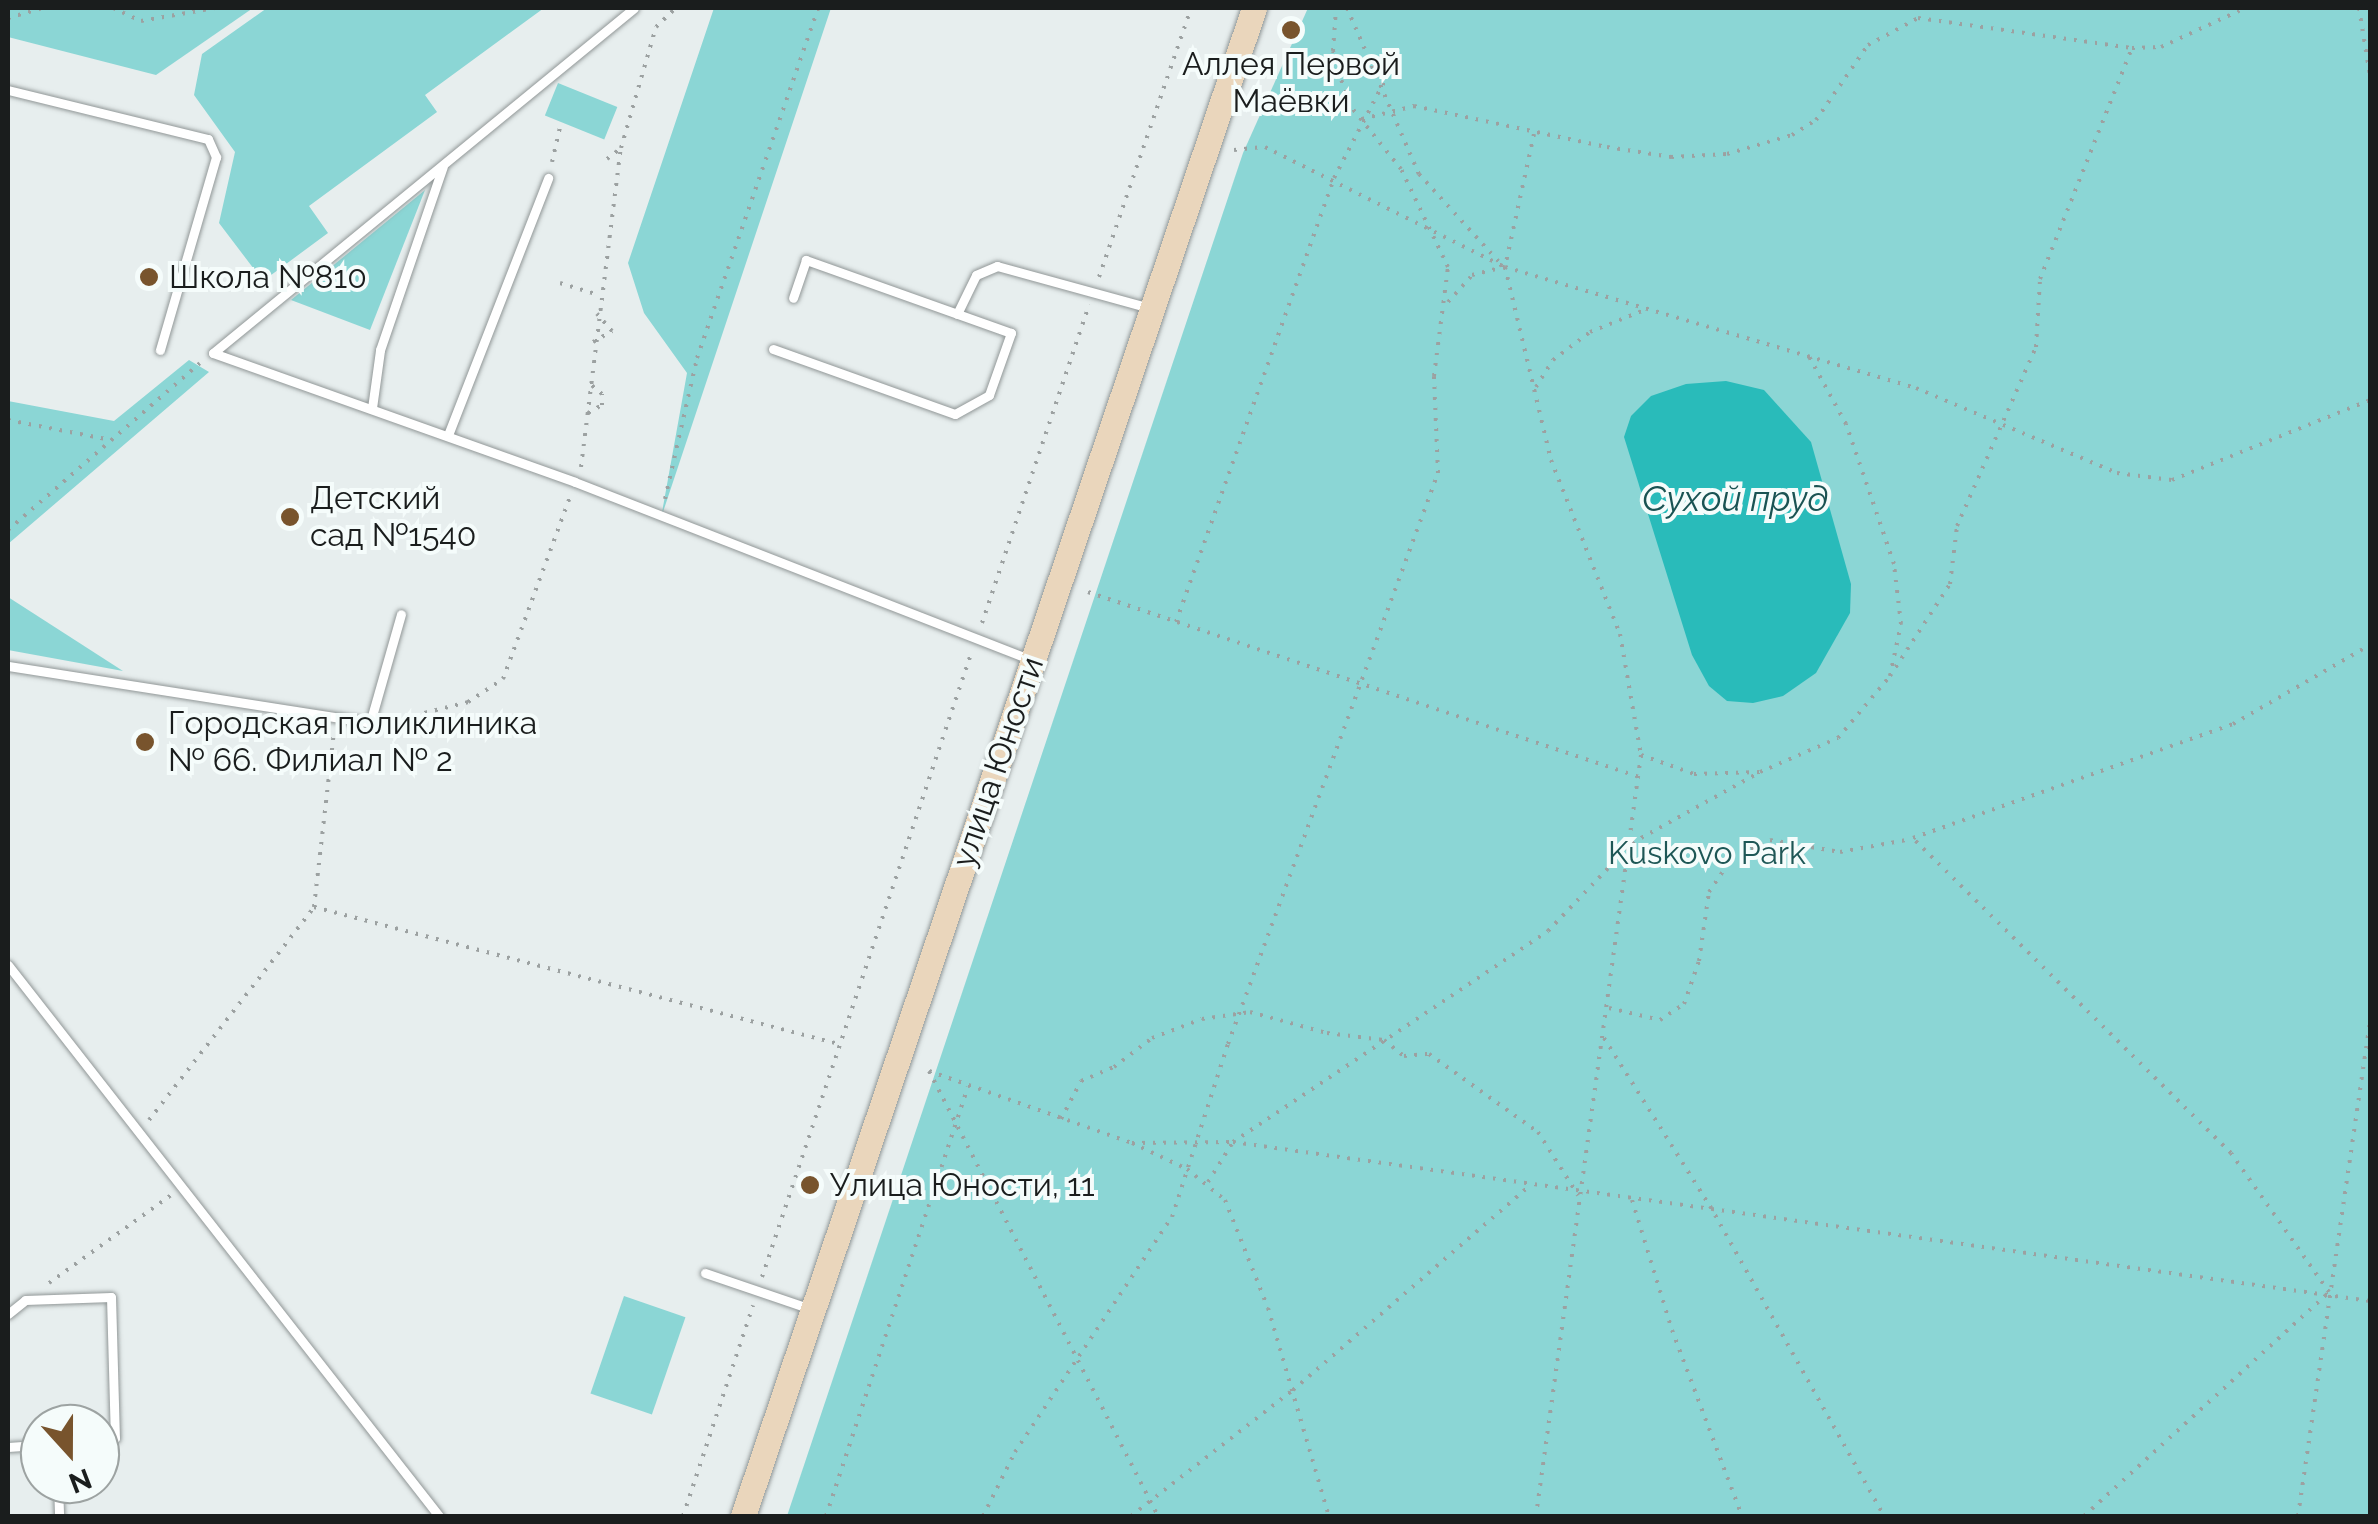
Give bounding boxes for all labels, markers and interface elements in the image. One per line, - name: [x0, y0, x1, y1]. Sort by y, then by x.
- marker: Аллея Первой Маёвки: [1280, 19, 1302, 41]
- place label: Аллея Первой Маёвки: [1182, 46, 1400, 121]
- place label: Школа №810: [169, 258, 367, 296]
- marker: Школа №810: [138, 266, 160, 288]
- water label: Сухой пруд: [1642, 478, 1828, 520]
- place label: Детский сад №1540: [310, 480, 476, 555]
- marker: Детский сад №1540: [279, 506, 301, 528]
- street label: улица Юности: [944, 652, 1052, 872]
- place label: Городская поликлиника № 66. Филиал № 2: [168, 705, 537, 780]
- marker: Городская поликлиника № 66. Филиал № 2: [132, 729, 158, 755]
- park label: Kuskovo Park: [1608, 834, 1806, 872]
- place label: Улица Юности, 11: [830, 1166, 1095, 1204]
- marker: Улица Юности, 11: [799, 1174, 821, 1196]
- north arrow: [20, 1404, 120, 1504]
- text: N: [64, 1461, 96, 1500]

